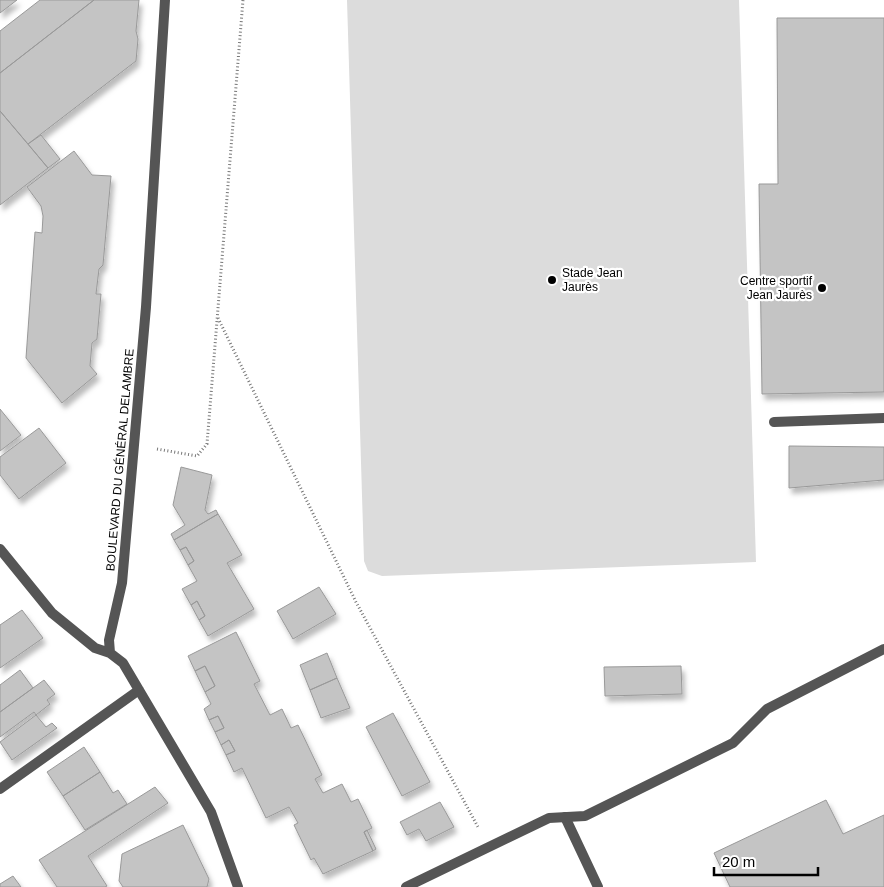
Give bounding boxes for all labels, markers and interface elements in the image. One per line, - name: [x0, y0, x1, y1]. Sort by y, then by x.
- place label: Stade Jean Jaurès: [562, 266, 623, 294]
- marker: Stade Jean Jaurès: [546, 274, 558, 286]
- place label: Centre sportif Jean Jaurès: [740, 274, 813, 302]
- marker: Centre sportif Jean Jaurès: [816, 282, 828, 294]
- street label: BOULEVARD DU GÉNÉRAL DELAMBRE: [102, 348, 137, 572]
- scale bar: [714, 844, 818, 876]
- text: 20 m: [722, 853, 755, 870]

